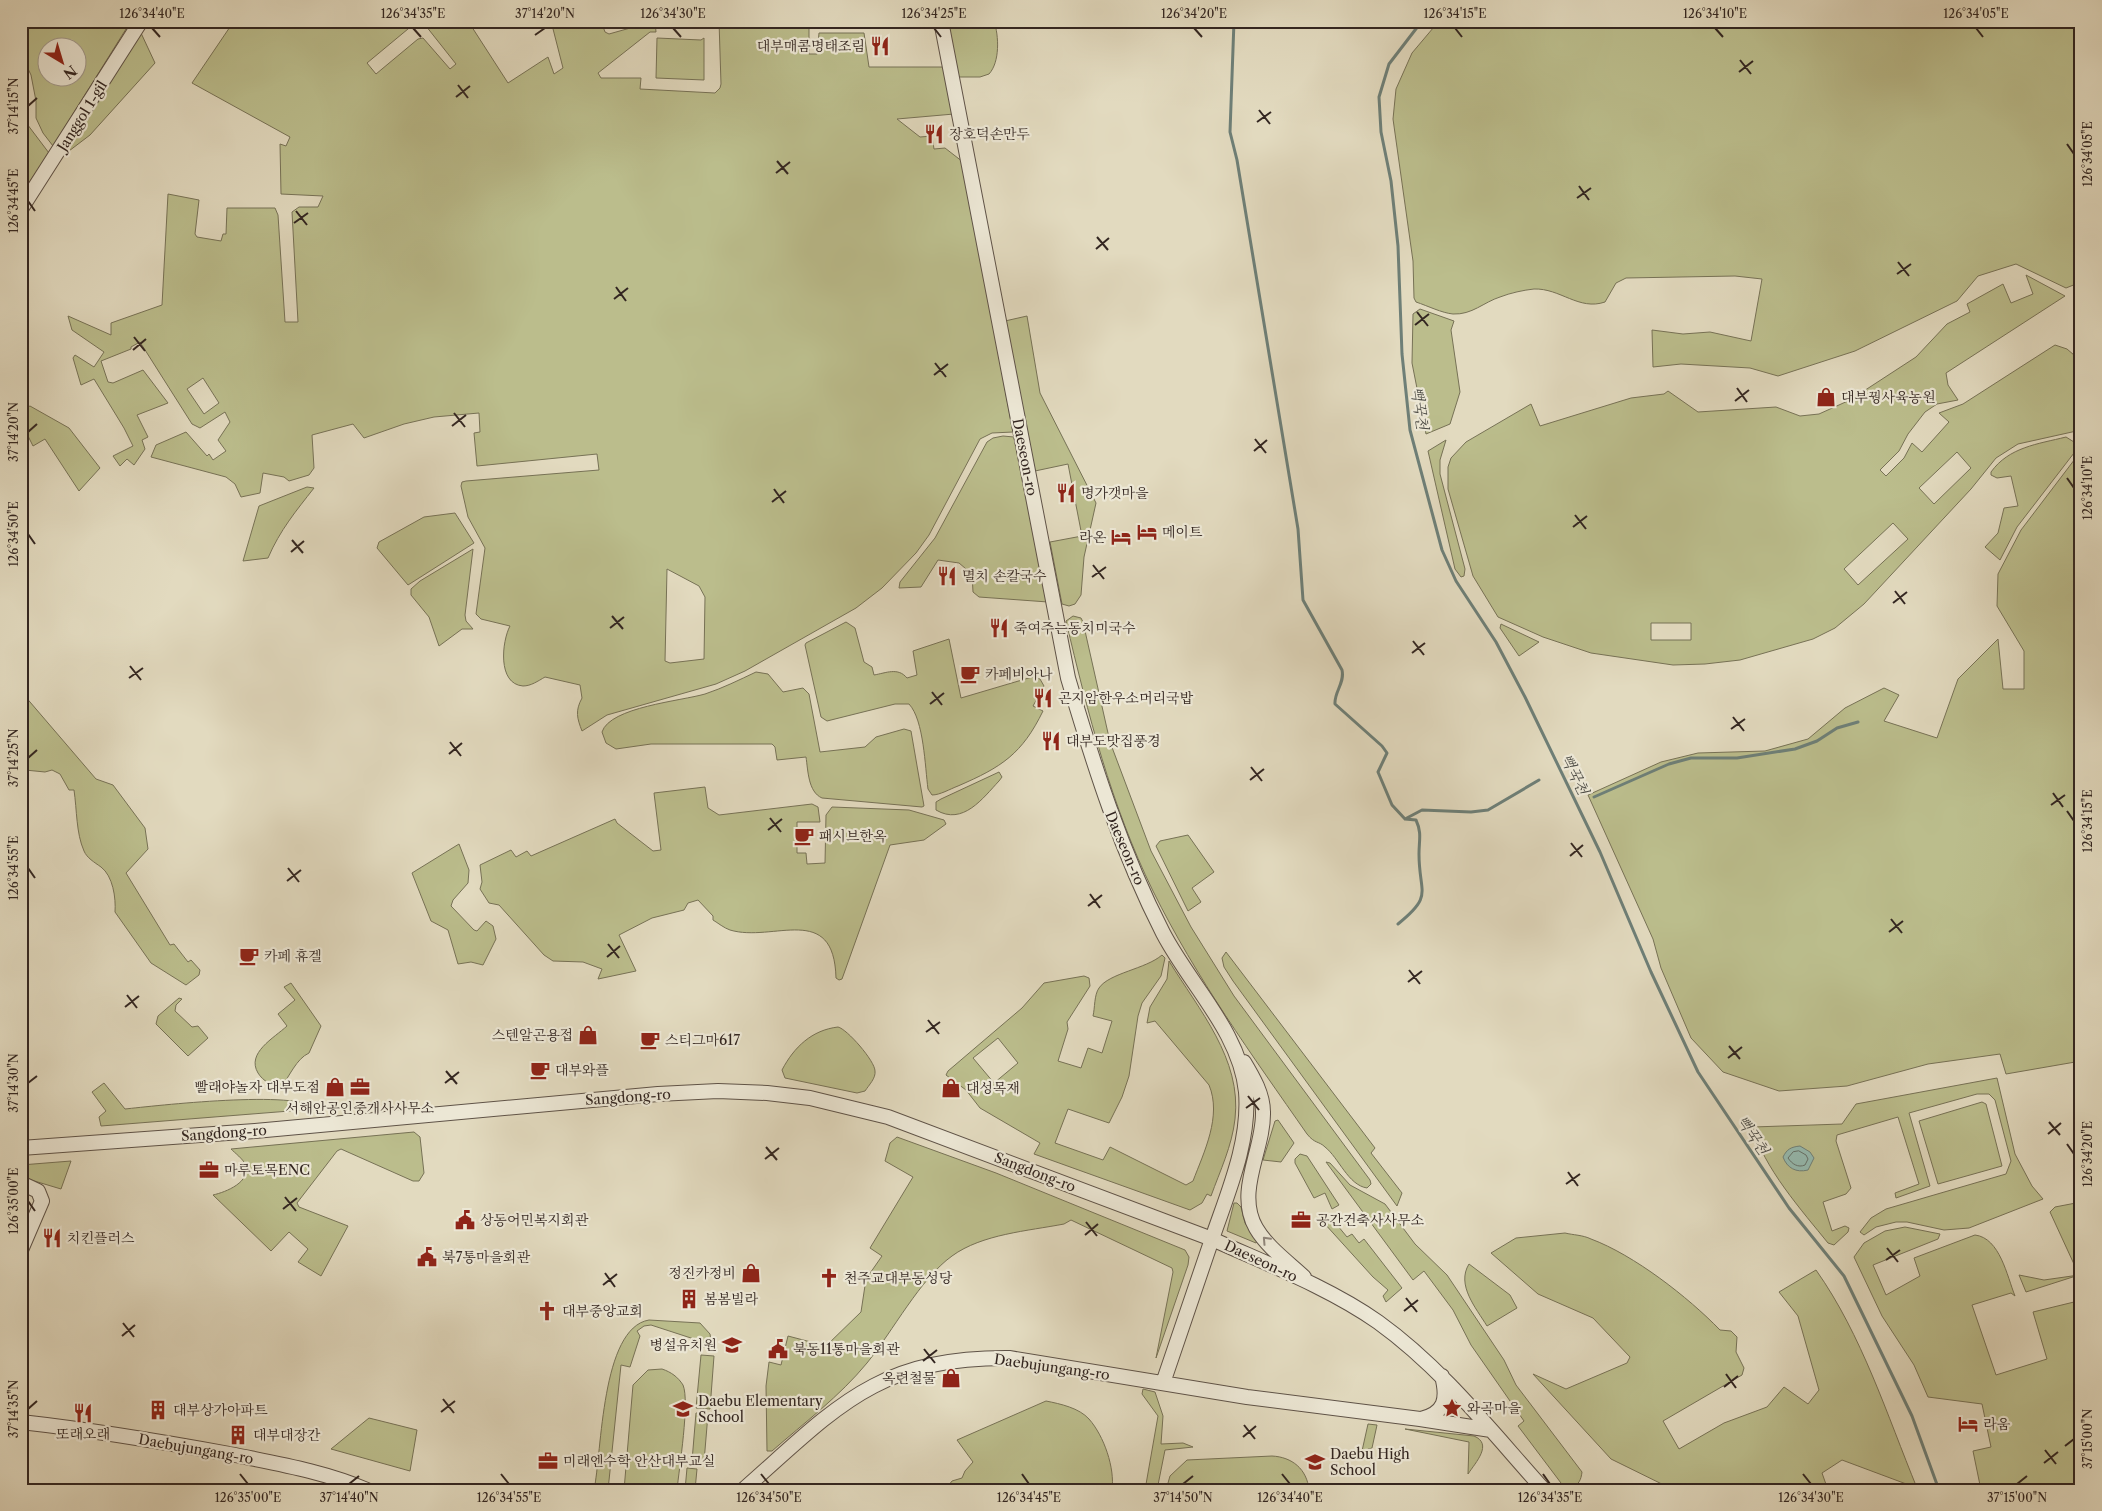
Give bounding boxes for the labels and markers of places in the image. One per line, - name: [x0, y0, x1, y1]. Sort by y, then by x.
- restaurant icon: 대부매콤명태조림: [869, 35, 891, 57]
- place label: 대부매콤명태조림: [757, 37, 865, 55]
- restaurant icon: 장호덕손만두: [923, 123, 945, 145]
- place label: 장호덕손만두: [949, 125, 1030, 143]
- shop icon: 대부꿩사육농원: [1815, 386, 1837, 408]
- place label: 대부꿩사육농원: [1841, 388, 1936, 406]
- restaurant icon: 명가갯마을: [1055, 482, 1077, 504]
- place label: 명가갯마을: [1081, 484, 1149, 502]
- hotel icon: 메이트: [1136, 521, 1158, 543]
- place label: 메이트: [1162, 523, 1203, 541]
- hotel icon: 라온: [1110, 526, 1132, 548]
- place label: 라온: [1079, 528, 1106, 546]
- restaurant icon: 멸치 손칼국수: [936, 565, 958, 587]
- place label: 멸치 손칼국수: [962, 567, 1047, 585]
- restaurant icon: 죽여주는동치미국수: [988, 617, 1010, 639]
- place label: 죽여주는동치미국수: [1014, 619, 1136, 637]
- cafe icon: 카페비아나: [959, 663, 981, 685]
- place label: 카페비아나: [985, 665, 1053, 683]
- restaurant icon: 곤지암한우소머리국밥: [1032, 687, 1054, 709]
- place label: 곤지암한우소머리국밥: [1058, 689, 1194, 707]
- restaurant icon: 대부도맛집풍경: [1040, 730, 1062, 752]
- place label: 대부도맛집풍경: [1066, 732, 1161, 750]
- cafe icon: 패시브한옥: [793, 825, 815, 847]
- place label: 패시브한옥: [819, 827, 887, 845]
- cafe icon: 카페 휴겔: [238, 945, 260, 967]
- place label: 카페 휴겔: [264, 947, 322, 965]
- shop icon: 스텐알곤용접: [577, 1024, 599, 1046]
- place label: 스텐알곤용접: [492, 1026, 573, 1044]
- cafe icon: 스티그마617: [639, 1029, 661, 1051]
- place label: 스티그마617: [665, 1031, 740, 1049]
- cafe icon: 대부와플: [529, 1059, 551, 1081]
- place label: 대부와플: [555, 1061, 610, 1079]
- shop icon: 빨래야놀자 대부도점: [324, 1076, 346, 1098]
- office icon: 서해안공인중개사사무소: [349, 1076, 371, 1098]
- shop icon: 대성목재: [940, 1077, 962, 1099]
- place label: 빨래야놀자 대부도점: [195, 1078, 320, 1096]
- place label: 대성목재: [966, 1079, 1020, 1097]
- place label: 서해안공인중개사사무소: [286, 1099, 435, 1117]
- office icon: 마루토목ENC: [198, 1159, 220, 1181]
- place label: 마루토목ENC: [224, 1161, 310, 1179]
- public building icon: 상동어민복지회관: [454, 1209, 476, 1231]
- office icon: 공간건축사사무소: [1290, 1209, 1312, 1231]
- place label: 상동어민복지회관: [480, 1211, 589, 1229]
- place label: 공간건축사사무소: [1316, 1211, 1425, 1229]
- restaurant icon: 치킨플러스: [41, 1227, 63, 1249]
- place label: 치킨플러스: [67, 1229, 135, 1247]
- public building icon: 북7통마을회관: [416, 1246, 438, 1268]
- place label: 북7통마을회관: [442, 1248, 531, 1266]
- shop icon: 정진카정비: [740, 1262, 762, 1284]
- place label: 정진카정비: [668, 1264, 736, 1282]
- church icon: 천주교대부동성당: [818, 1267, 840, 1289]
- place label: 천주교대부동성당: [844, 1269, 953, 1287]
- building icon: 봄봄빌라: [678, 1288, 700, 1310]
- place label: 봄봄빌라: [704, 1290, 759, 1308]
- church icon: 대부중앙교회: [536, 1300, 558, 1322]
- place label: 대부중앙교회: [562, 1302, 643, 1320]
- school or university icon: 병설유치원: [721, 1334, 743, 1356]
- place label: 병설유치원: [649, 1336, 717, 1354]
- public building icon: 북동11통마을회관: [767, 1338, 789, 1360]
- place label: 북동11통마을회관: [793, 1340, 900, 1358]
- shop icon: 옥련철물: [940, 1367, 962, 1389]
- place label: 옥련철물: [882, 1369, 936, 1387]
- place label: Daebu Elementary School: [698, 1392, 823, 1426]
- place icon: 와곡마을: [1441, 1397, 1463, 1419]
- school or university icon: Daebu Elementary School: [672, 1398, 694, 1420]
- building icon: 대부상가아파트: [147, 1399, 169, 1421]
- place label: 와곡마을: [1467, 1399, 1522, 1417]
- place label: 대부상가아파트: [173, 1401, 268, 1419]
- restaurant icon: 또래오래: [72, 1402, 94, 1424]
- hotel icon: 라움: [1957, 1413, 1979, 1435]
- place label: 라움: [1983, 1415, 2011, 1433]
- building icon: 대부대장간: [227, 1424, 249, 1446]
- place label: 또래오래: [56, 1425, 110, 1443]
- place label: 대부대장간: [253, 1426, 321, 1444]
- place label: Daebu High School: [1330, 1445, 1410, 1479]
- office icon: 미래엔수학 안산대부교실: [537, 1450, 559, 1472]
- school or university icon: Daebu High School: [1304, 1451, 1326, 1473]
- place label: 미래엔수학 안산대부교실: [563, 1452, 716, 1470]

